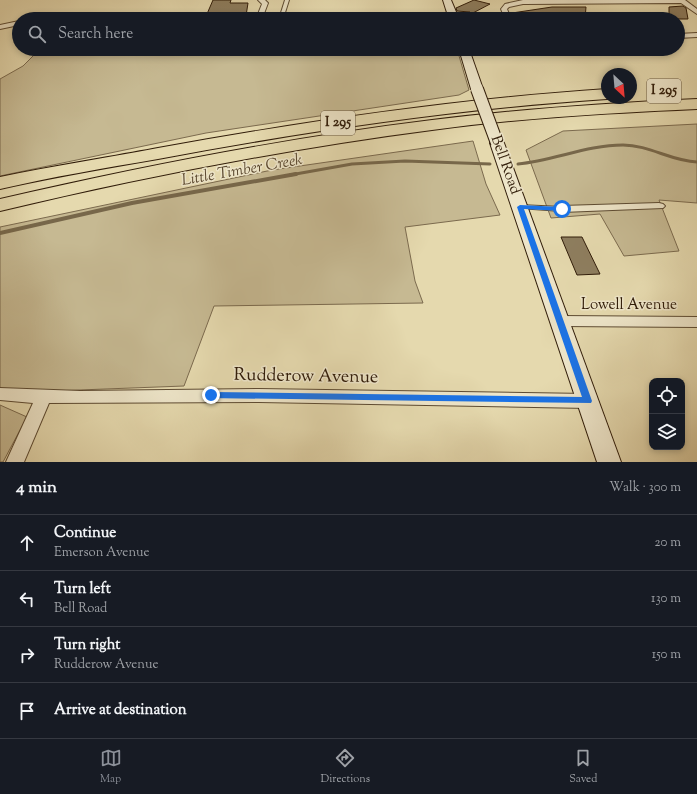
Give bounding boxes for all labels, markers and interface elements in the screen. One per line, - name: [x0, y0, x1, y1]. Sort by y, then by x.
- search box: [12, 12, 685, 56]
- icon: search: [26, 23, 48, 45]
- text: Search here: [58, 24, 133, 45]
- north arrow: [601, 68, 637, 104]
- road number: I 295: [647, 79, 681, 103]
- road number: I 295: [321, 111, 355, 135]
- street label: Bell Road: [485, 132, 526, 198]
- water label: Little Timber Creek: [180, 149, 304, 193]
- route start: [553, 200, 571, 218]
- street label: Lowell Avenue: [581, 295, 677, 316]
- street label: Rudderow Avenue: [233, 363, 379, 391]
- map controls: [649, 378, 685, 450]
- button: locate: [649, 378, 685, 414]
- route end: [202, 386, 220, 404]
- button: layers: [649, 414, 685, 450]
- text: 4 min: [16, 476, 57, 500]
- text: Walk · 300 m: [609, 479, 681, 497]
- text: Continue: [54, 523, 116, 544]
- icon: ahead: [16, 532, 38, 554]
- text: 20 m: [655, 534, 681, 552]
- text: Emerson Avenue: [54, 544, 150, 562]
- text: Turn left: [54, 579, 111, 600]
- icon: left: [16, 588, 38, 610]
- text: 130 m: [651, 590, 681, 608]
- text: Bell Road: [54, 600, 107, 618]
- text: Turn right: [54, 635, 120, 656]
- icon: right: [16, 644, 38, 666]
- text: 150 m: [652, 646, 681, 664]
- text: Rudderow Avenue: [54, 656, 158, 674]
- icon: arrive: [16, 700, 38, 722]
- text: Arrive at destination: [54, 700, 187, 721]
- tab: Map: [100, 747, 122, 787]
- tab: Directions: [321, 747, 370, 787]
- tab: Saved: [569, 747, 597, 787]

